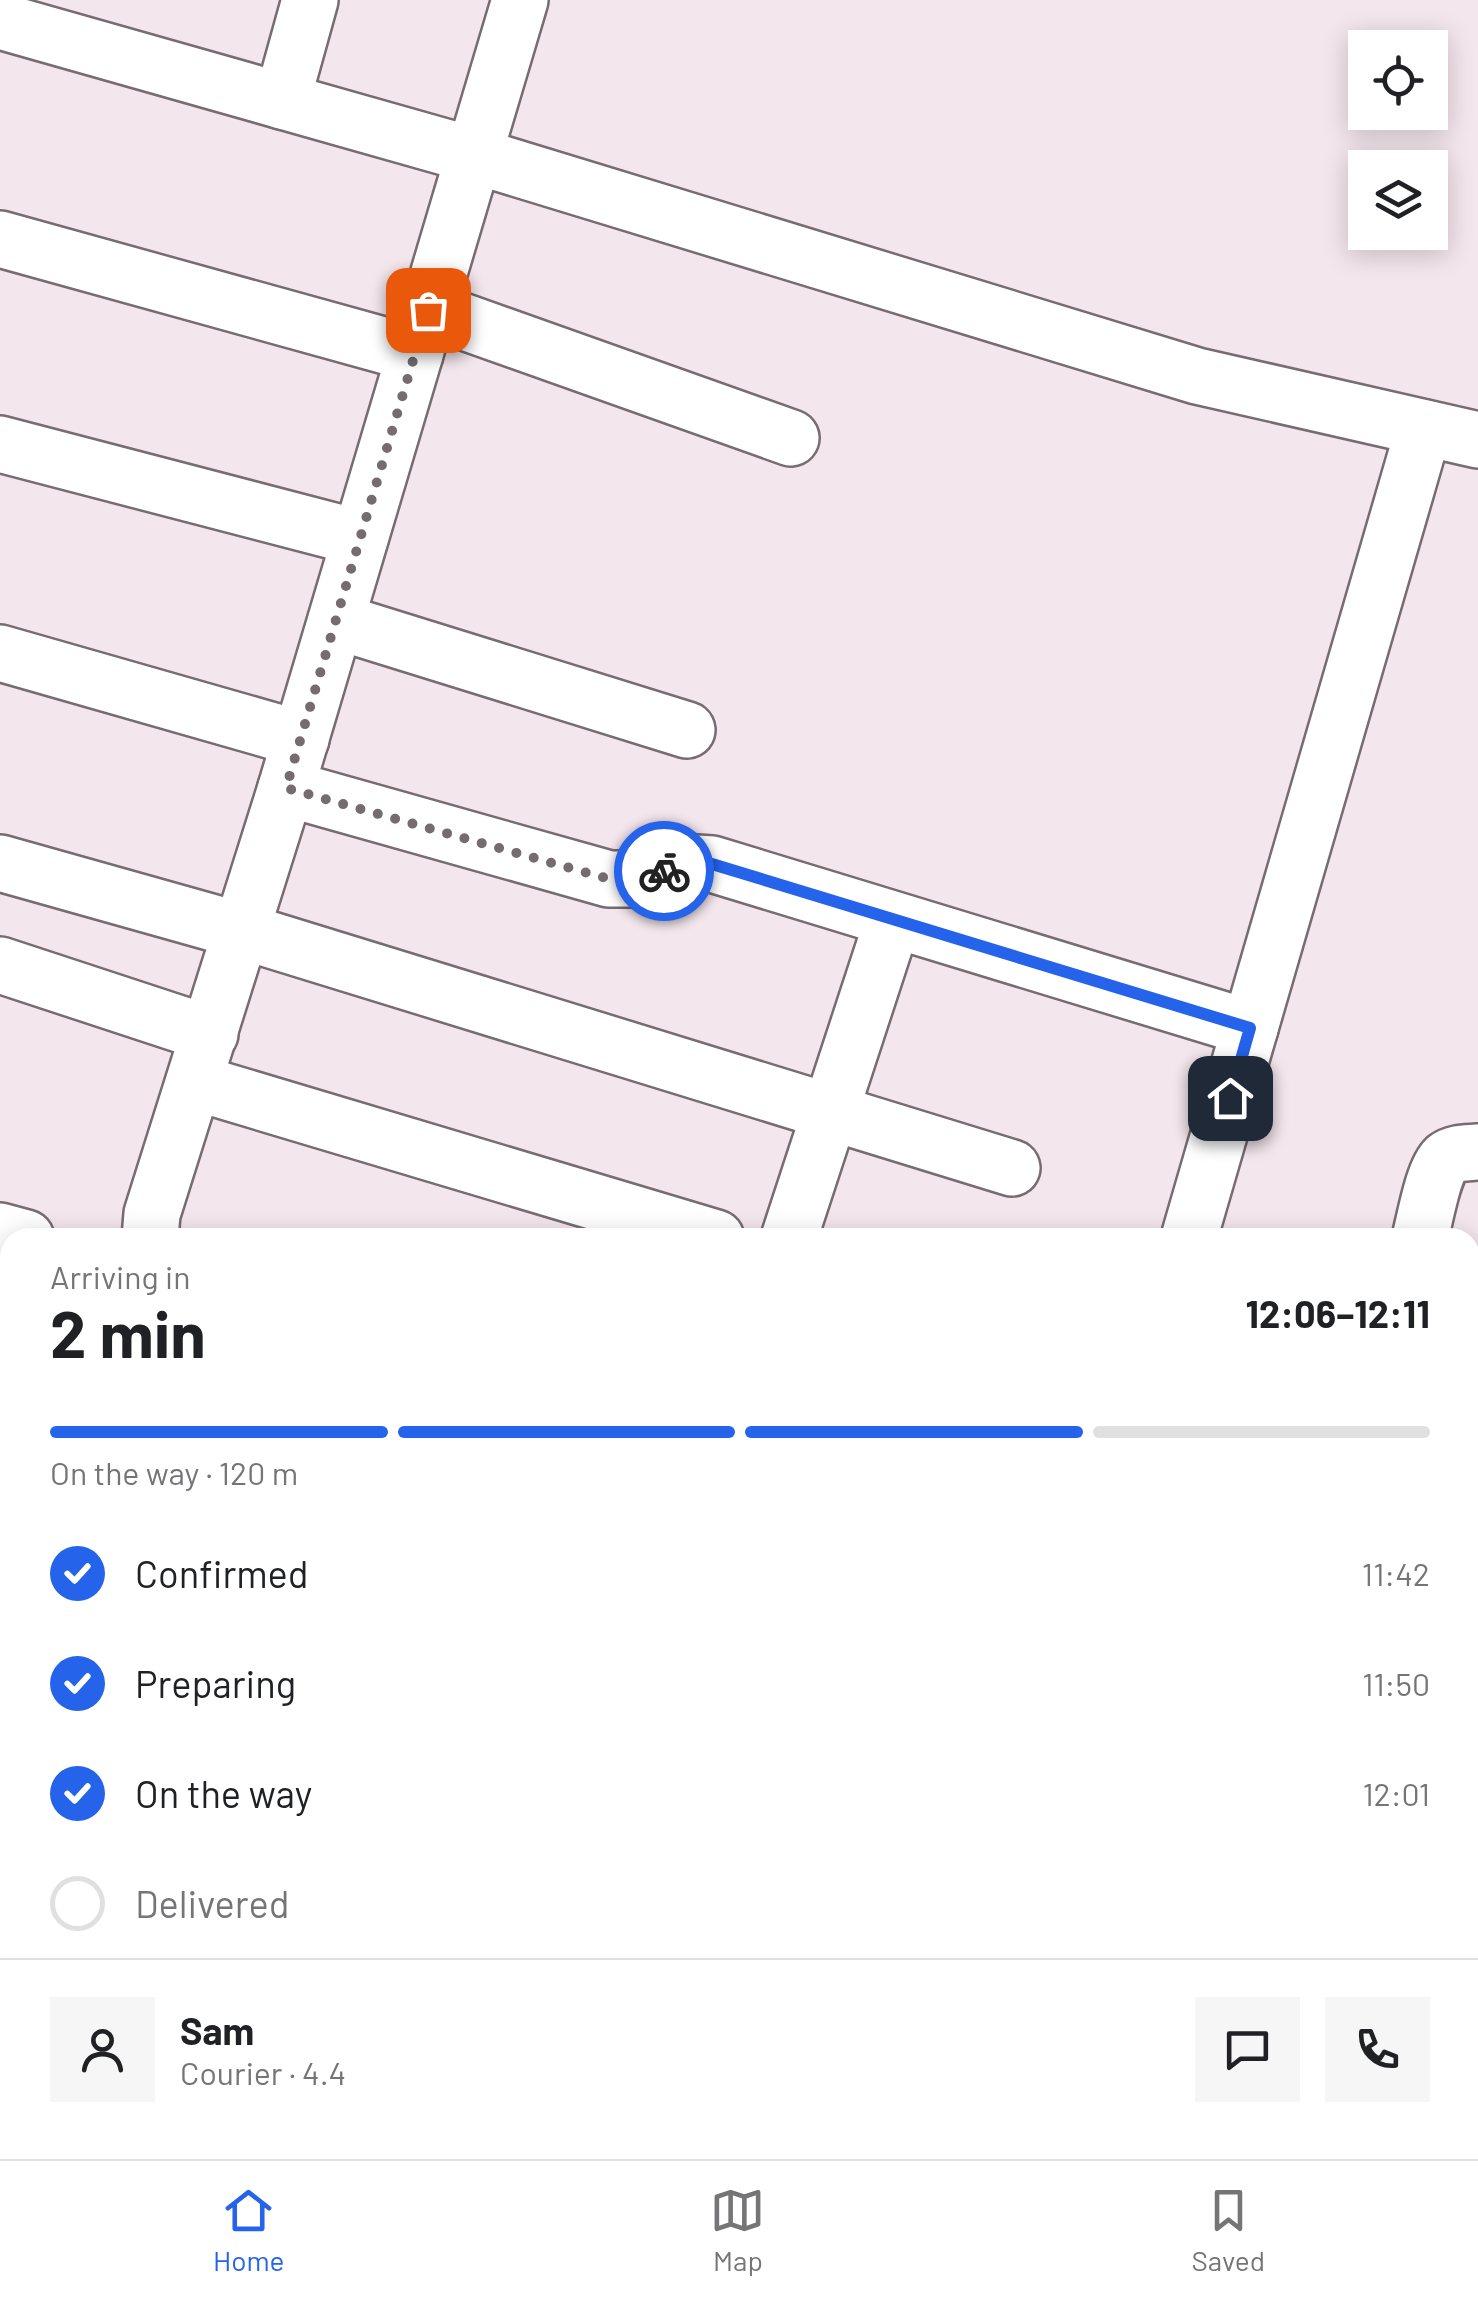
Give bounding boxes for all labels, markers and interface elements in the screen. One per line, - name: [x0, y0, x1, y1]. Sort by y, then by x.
- map controls: [1348, 30, 1448, 250]
- button: locate: [1348, 30, 1448, 130]
- button: layers: [1348, 150, 1448, 250]
- pin: [386, 268, 471, 353]
- icon: bag: [401, 283, 456, 338]
- courier: [614, 821, 714, 921]
- icon: bike: [637, 844, 692, 899]
- pin: [1188, 1056, 1273, 1141]
- icon: home: [1203, 1071, 1258, 1126]
- text: Arriving in: [50, 1257, 190, 1295]
- text: 12:06–12:11: [1246, 1290, 1430, 1336]
- text: 2 min: [50, 1293, 206, 1371]
- text: On the way · 120 m: [50, 1453, 298, 1491]
- icon: check: [50, 1546, 105, 1601]
- text: Confirmed: [135, 1550, 308, 1596]
- text: 11:42: [1362, 1554, 1430, 1592]
- icon: check: [50, 1656, 105, 1711]
- text: Preparing: [135, 1660, 296, 1706]
- text: 11:50: [1362, 1664, 1430, 1702]
- icon: check: [50, 1766, 105, 1821]
- text: On the way: [135, 1770, 312, 1816]
- text: 12:01: [1362, 1774, 1430, 1812]
- text: Delivered: [135, 1880, 289, 1926]
- button: person: [50, 1997, 155, 2102]
- button: chat: [1195, 1997, 1300, 2102]
- button: phone: [1325, 1997, 1430, 2102]
- text: Sam: [180, 2007, 254, 2053]
- text: Courier · 4.4: [180, 2053, 346, 2091]
- tab: Home: [213, 2183, 284, 2277]
- tab: Map: [710, 2183, 765, 2277]
- tab: Saved: [1192, 2183, 1265, 2277]

